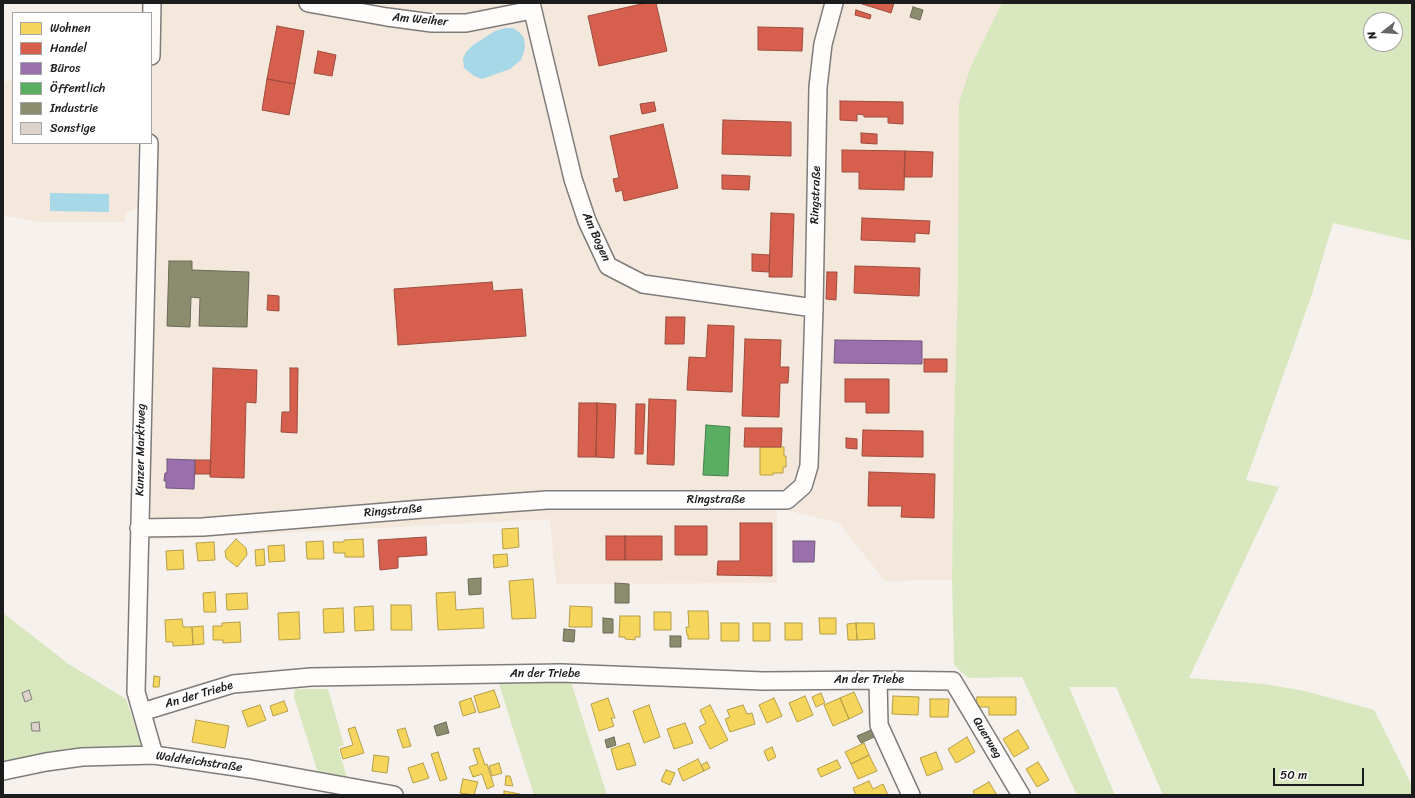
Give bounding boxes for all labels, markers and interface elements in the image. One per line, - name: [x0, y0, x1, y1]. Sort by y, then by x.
- street label: Am Weiher: [392, 10, 448, 30]
- legend: [12, 12, 152, 144]
- north arrow: [1363, 12, 1403, 52]
- text: Wohnen: [50, 17, 91, 39]
- text: N: [1362, 29, 1382, 42]
- text: Handel: [50, 37, 87, 59]
- text: Büros: [50, 57, 81, 79]
- text: Öffentlich: [50, 77, 105, 99]
- text: Industrie: [50, 97, 98, 119]
- text: Sonstige: [50, 117, 96, 139]
- street label: Ringstraße: [808, 166, 824, 224]
- street label: Am Bogen: [579, 210, 613, 264]
- street label: Kunzer Marktweg: [133, 404, 149, 496]
- street label: Ringstraße: [687, 493, 745, 507]
- street label: Ringstraße: [363, 501, 423, 521]
- street label: An der Triebe: [510, 667, 580, 681]
- street label: An der Triebe: [834, 673, 904, 687]
- street label: An der Triebe: [163, 678, 235, 712]
- street label: Querweg: [969, 715, 1005, 761]
- street label: Waldteichstraße: [155, 749, 243, 775]
- scale bar: [1275, 760, 1366, 786]
- text: 50 m: [1280, 764, 1307, 786]

